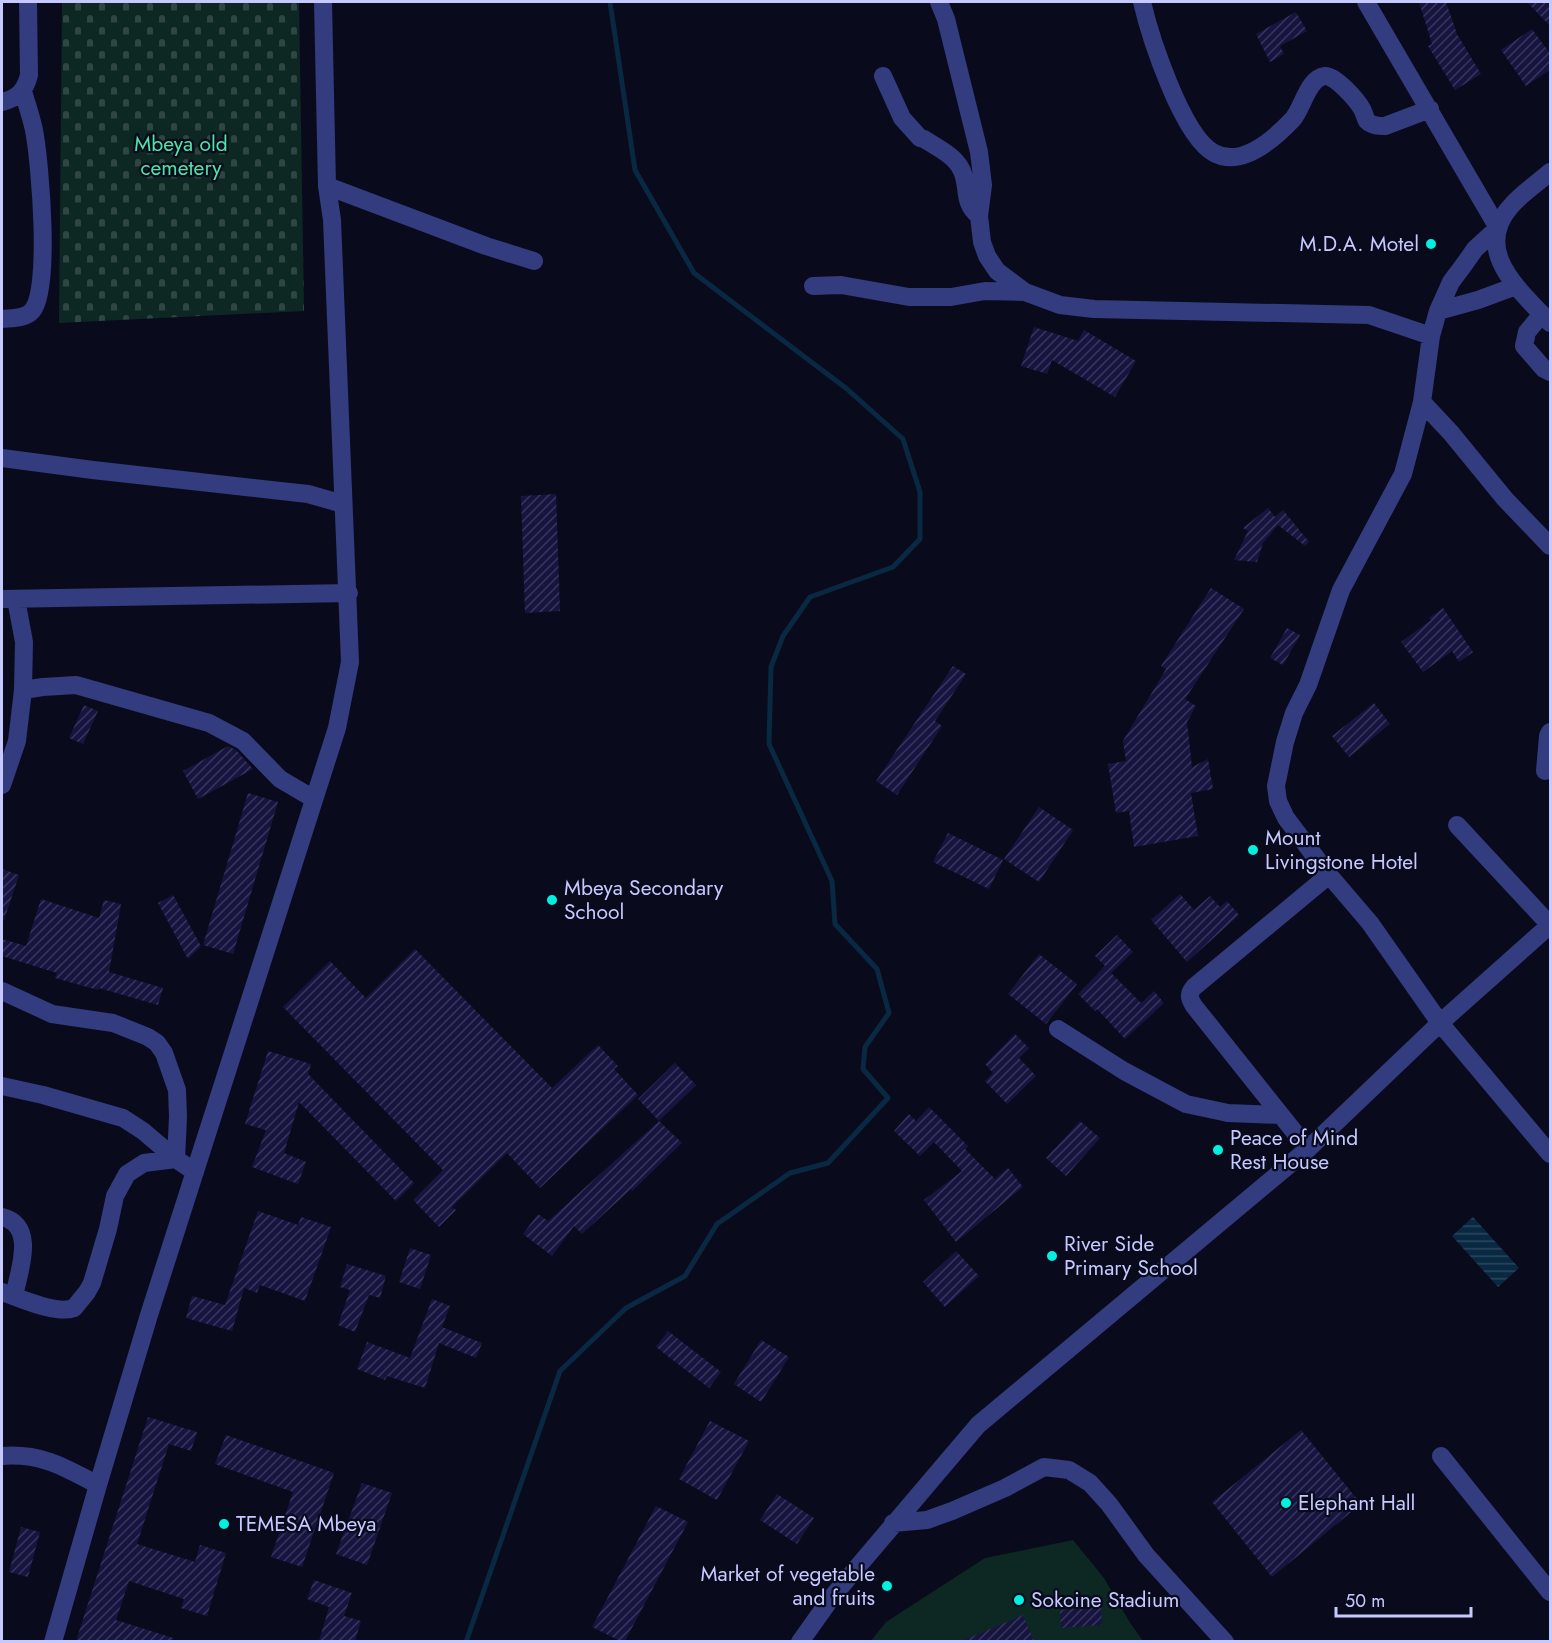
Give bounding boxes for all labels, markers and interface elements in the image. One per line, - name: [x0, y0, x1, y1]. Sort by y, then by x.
- park label: Mbeya old cemetery: [134, 129, 228, 183]
- place label: M.D.A. Motel: [1299, 229, 1419, 259]
- marker: M.D.A. Motel: [1424, 237, 1438, 251]
- place label: Mount Livingstone Hotel: [1265, 823, 1418, 877]
- marker: Mount Livingstone Hotel: [1246, 843, 1260, 857]
- place label: Mbeya Secondary School: [564, 873, 724, 927]
- marker: Mbeya Secondary School: [545, 893, 559, 907]
- place label: Peace of Mind Rest House: [1230, 1123, 1358, 1177]
- marker: Peace of Mind Rest House: [1211, 1143, 1225, 1157]
- place label: River Side Primary School: [1064, 1229, 1198, 1283]
- marker: River Side Primary School: [1045, 1249, 1059, 1263]
- place label: Elephant Hall: [1298, 1488, 1415, 1518]
- marker: Elephant Hall: [1279, 1496, 1293, 1510]
- place label: TEMESA Mbeya: [236, 1509, 376, 1539]
- marker: TEMESA Mbeya: [217, 1517, 231, 1531]
- place label: Market of vegetable and fruits: [701, 1559, 875, 1613]
- marker: Market of vegetable and fruits: [880, 1579, 894, 1593]
- scale bar: [1336, 1580, 1471, 1618]
- place label: Sokoine Stadium: [1031, 1585, 1179, 1615]
- text: 50 m: [1345, 1588, 1385, 1614]
- marker: Sokoine Stadium: [1012, 1593, 1026, 1607]

